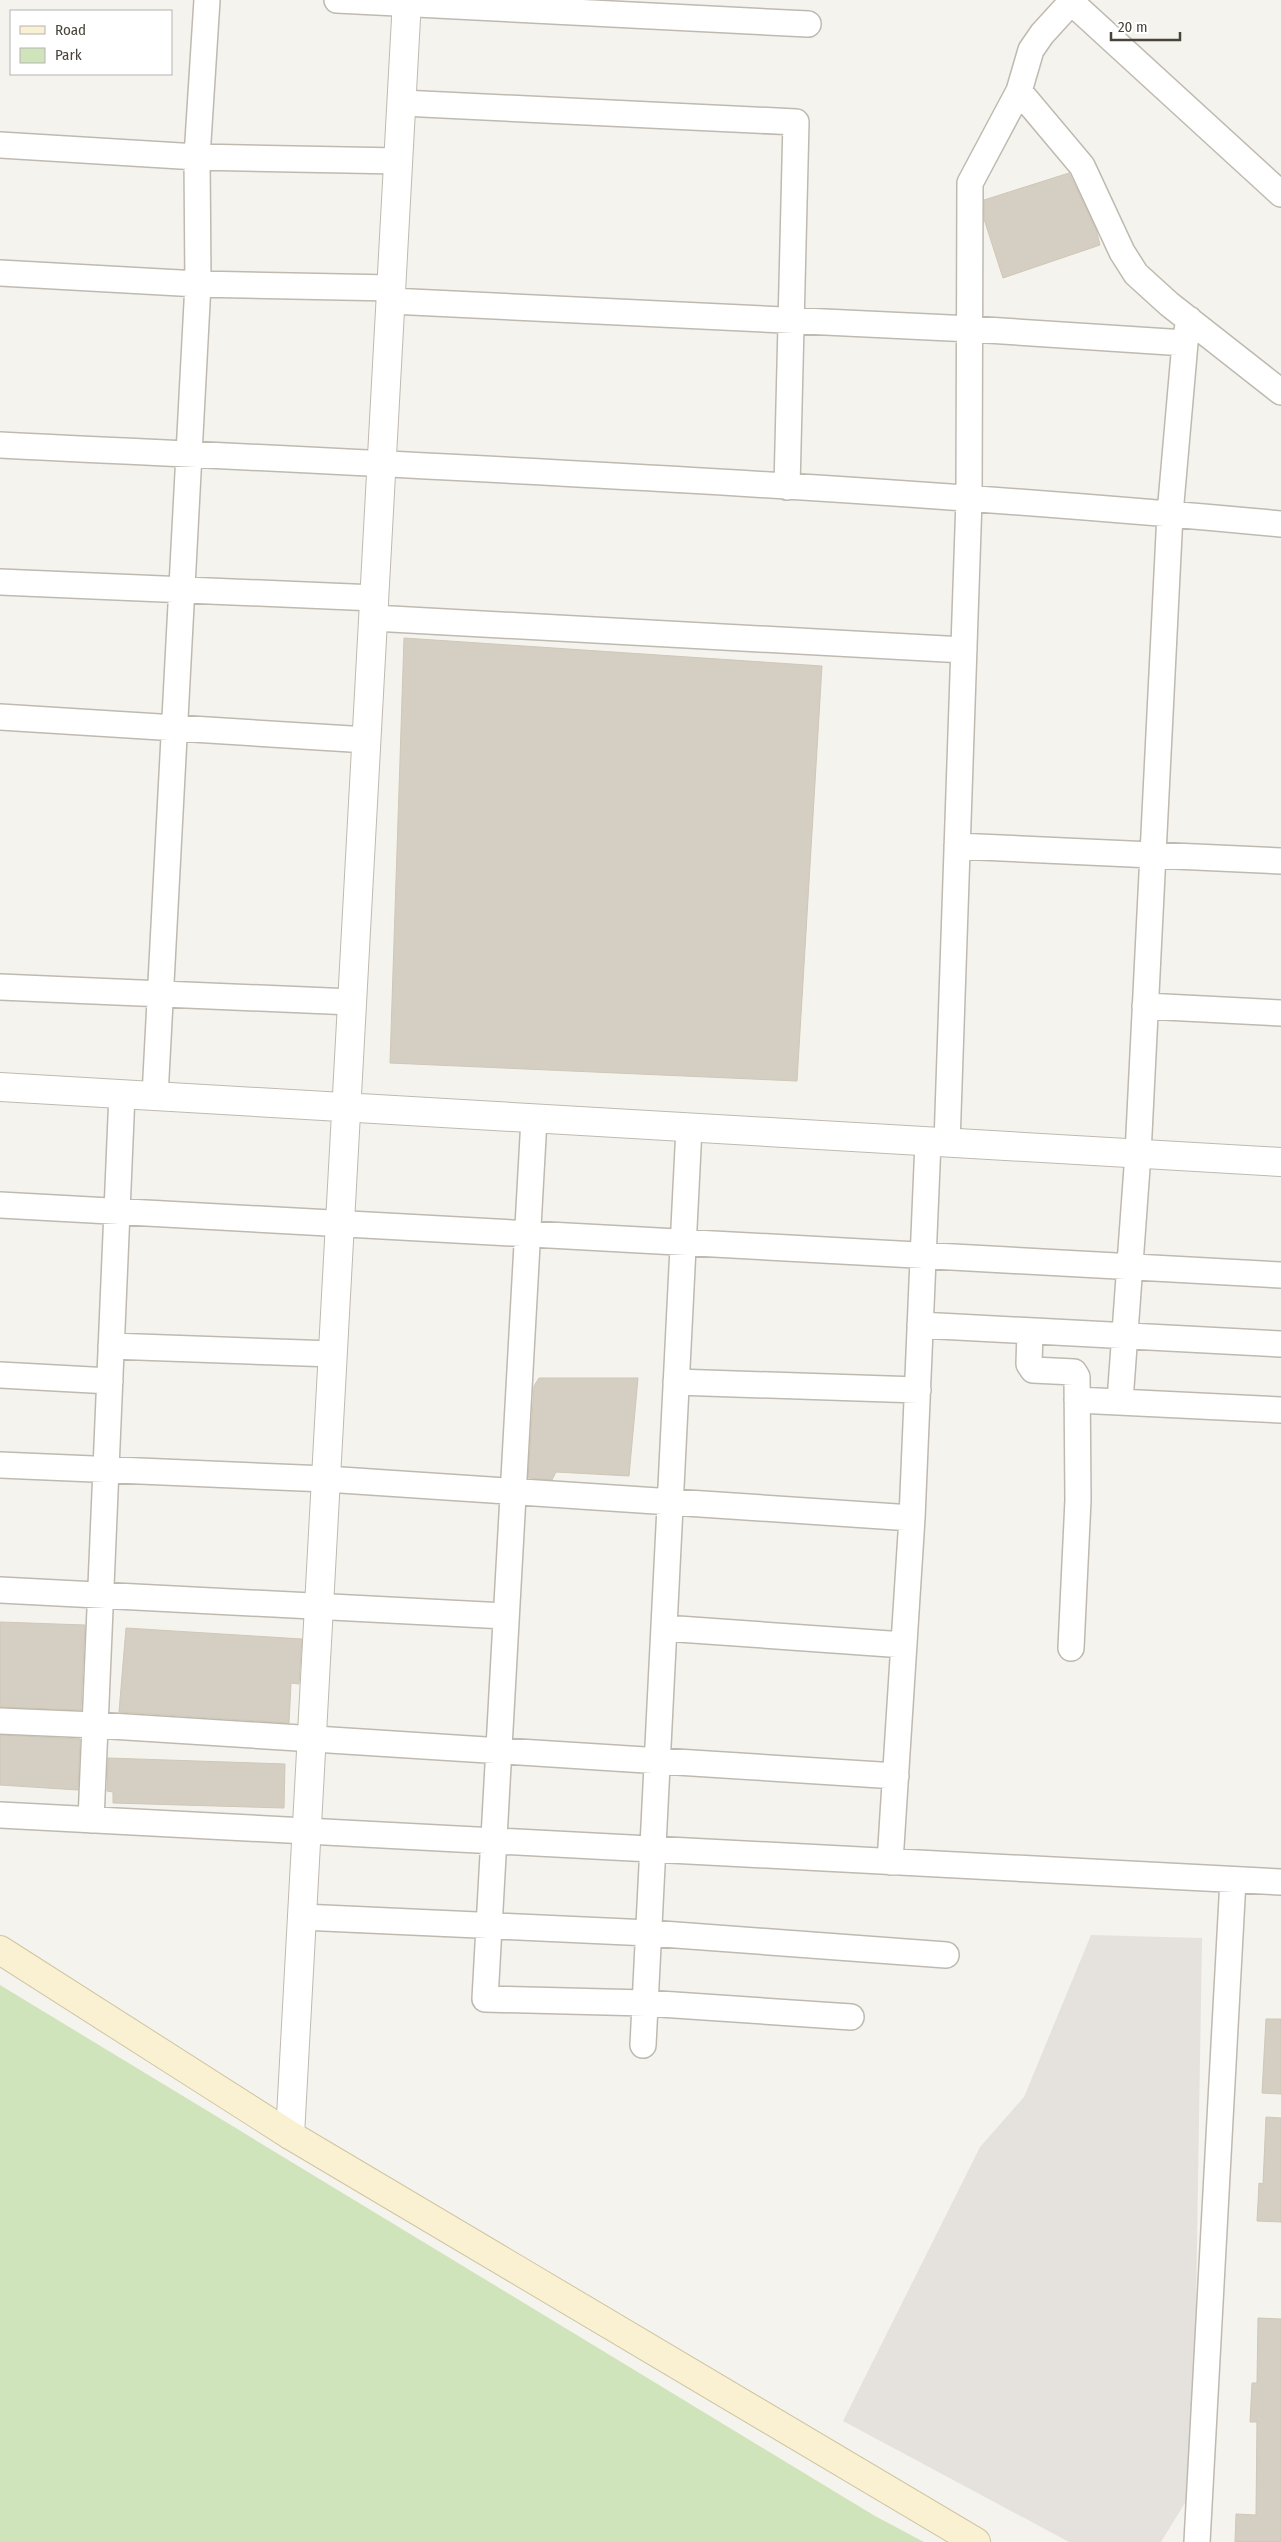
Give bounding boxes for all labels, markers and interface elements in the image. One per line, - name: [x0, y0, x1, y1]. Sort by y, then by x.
- legend: [10, 10, 172, 75]
- scale bar: [1111, 10, 1180, 42]
- text: 20 m: [1118, 18, 1148, 36]
- text: Road: [55, 21, 86, 39]
- text: Park: [55, 46, 82, 64]

